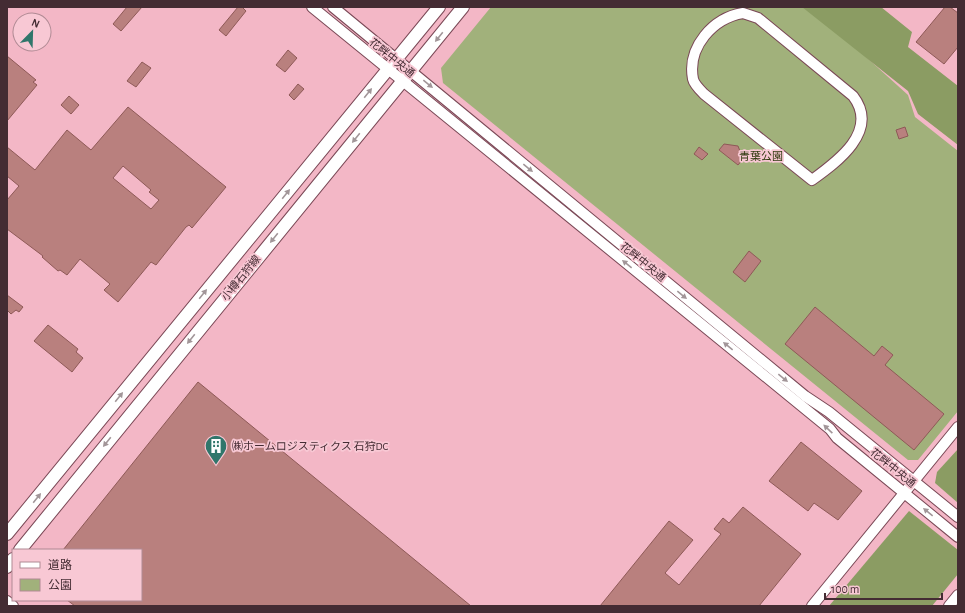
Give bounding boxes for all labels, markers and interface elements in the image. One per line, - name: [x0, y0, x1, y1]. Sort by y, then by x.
- north arrow: [12, 12, 52, 52]
- text: N: [30, 17, 41, 30]
- one-way arrow: [434, 32, 443, 43]
- street label: 花畔中央通: [367, 36, 417, 80]
- one-way arrow: [423, 80, 434, 89]
- one-way arrow: [364, 88, 373, 99]
- one-way arrow: [352, 132, 361, 143]
- park label: 青葉公園: [739, 150, 783, 162]
- one-way arrow: [522, 164, 533, 173]
- one-way arrow: [281, 189, 290, 199]
- one-way arrow: [269, 233, 278, 244]
- street label: 花畔中央通: [618, 240, 668, 284]
- street label: 小樽石狩線: [219, 253, 263, 303]
- one-way arrow: [622, 260, 633, 268]
- one-way arrow: [199, 289, 208, 300]
- one-way arrow: [677, 291, 688, 300]
- one-way arrow: [187, 333, 196, 344]
- one-way arrow: [722, 342, 733, 351]
- one-way arrow: [777, 373, 788, 382]
- one-way arrow: [115, 392, 124, 403]
- one-way arrow: [823, 424, 833, 433]
- building icon: ㈱ホームロジスティクス 石狩DC: [203, 433, 229, 466]
- one-way arrow: [103, 437, 112, 448]
- place label: ㈱ホームロジスティクス 石狩DC: [232, 440, 389, 452]
- street label: 花畔中央通: [868, 446, 918, 490]
- one-way arrow: [32, 492, 41, 503]
- one-way arrow: [922, 508, 933, 517]
- legend: [12, 549, 142, 601]
- text: 道路: [48, 558, 72, 571]
- scale bar: [825, 575, 942, 601]
- text: 公園: [48, 579, 72, 591]
- text: 100 m: [831, 583, 859, 595]

